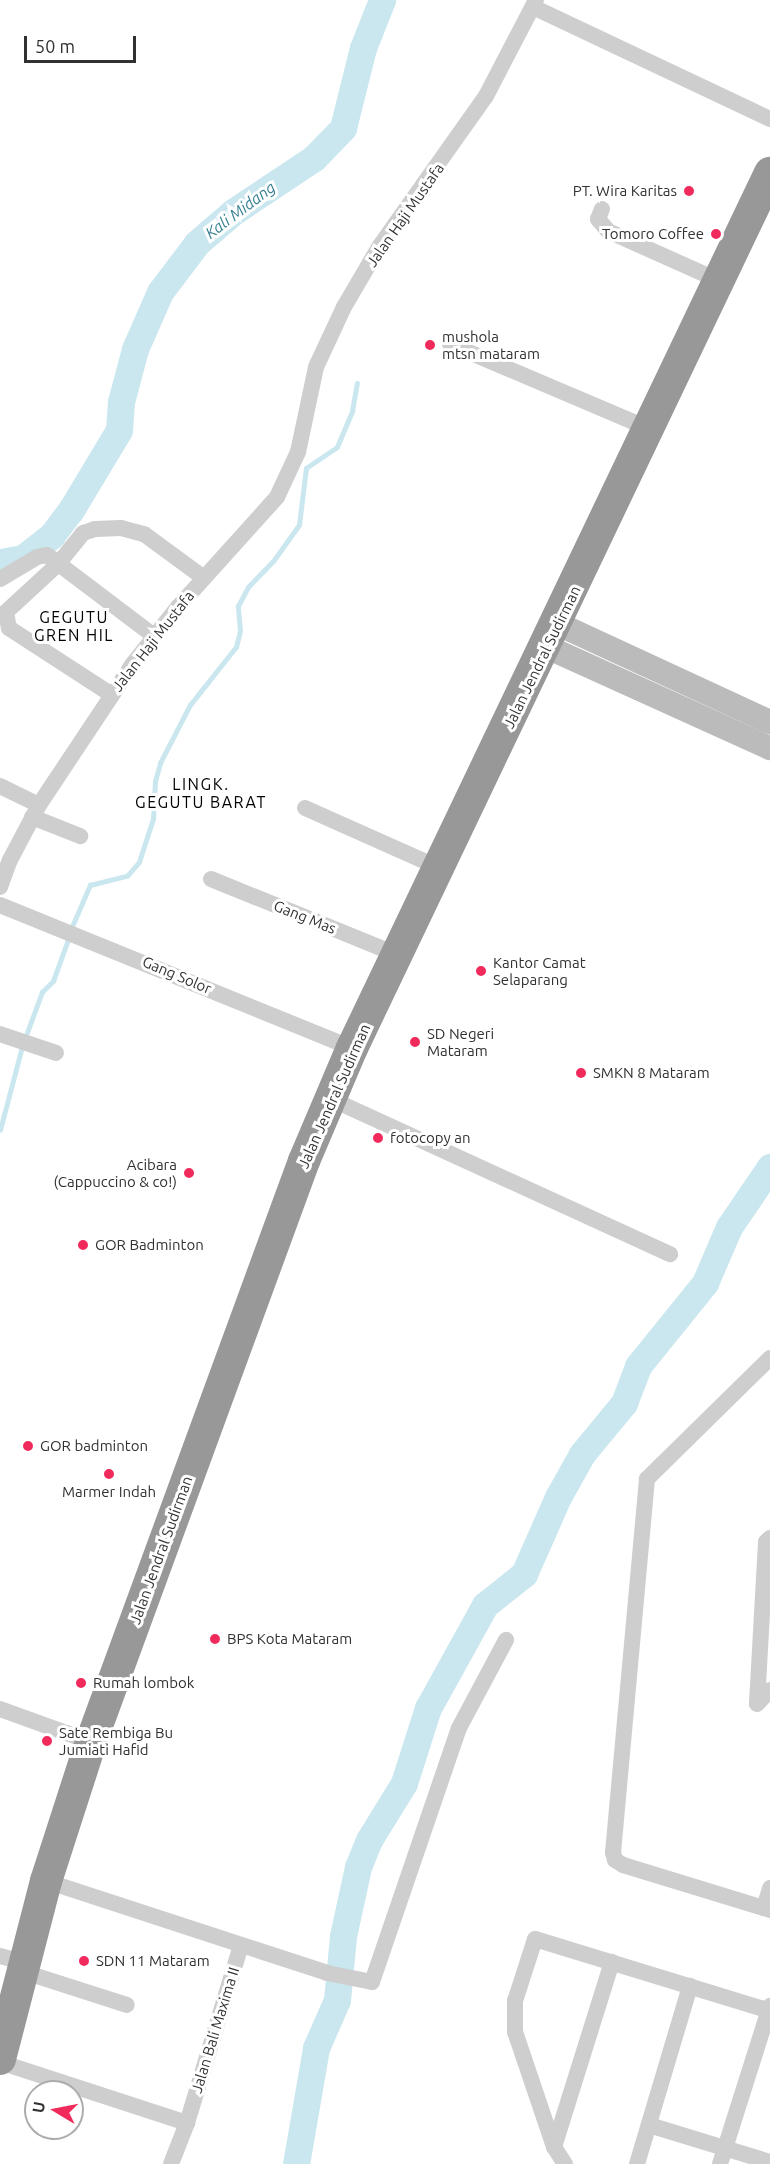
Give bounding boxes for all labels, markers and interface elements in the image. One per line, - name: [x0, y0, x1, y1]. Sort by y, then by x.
- scale bar: [27, 24, 140, 62]
- text: 50 m: [35, 36, 75, 56]
- street label: Jalan Haji Mustafa: [362, 160, 448, 270]
- water label: Kali Midang: [201, 177, 279, 243]
- place label: PT. Wira Karitas: [573, 182, 677, 200]
- marker: PT. Wira Karitas: [682, 184, 696, 198]
- place label: Tomoro Coffee: [602, 225, 704, 243]
- marker: Tomoro Coffee: [709, 227, 723, 241]
- place label: mushola mtsn mataram: [442, 327, 540, 362]
- marker: mushola mtsn mataram: [423, 338, 437, 352]
- street label: Jalan Jendral Sudirman: [500, 583, 584, 731]
- street label: Jalan Haji Mustafa: [108, 587, 198, 695]
- district label: GEGUTU GREN HIL: [34, 607, 114, 645]
- district label: LINGK. GEGUTU BARAT: [135, 774, 267, 812]
- street label: Gang Mas: [271, 896, 339, 938]
- street label: Gang Solor: [140, 952, 214, 998]
- place label: Kantor Camat Selaparang: [493, 953, 586, 988]
- marker: Kantor Camat Selaparang: [474, 964, 488, 978]
- street label: Jalan Jendral Sudirman: [294, 1021, 374, 1171]
- place label: SD Negeri Mataram: [427, 1024, 494, 1059]
- marker: SD Negeri Mataram: [408, 1035, 422, 1049]
- place label: SMKN 8 Mataram: [593, 1064, 710, 1082]
- marker: SMKN 8 Mataram: [574, 1066, 588, 1080]
- place label: fotocopy an: [390, 1129, 471, 1147]
- marker: fotocopy an: [371, 1131, 385, 1145]
- place label: Acibara (Cappuccino & co!): [53, 1155, 177, 1190]
- marker: Acibara (Cappuccino & co!): [182, 1166, 196, 1180]
- place label: GOR Badminton: [95, 1236, 204, 1254]
- marker: GOR Badminton: [76, 1238, 90, 1252]
- place label: GOR badminton: [40, 1437, 148, 1455]
- marker: GOR badminton: [21, 1439, 35, 1453]
- marker: Marmer Indah: [102, 1467, 116, 1481]
- street label: Jalan Jendral Sudirman: [126, 1474, 196, 1626]
- place label: Marmer Indah: [62, 1483, 156, 1501]
- place label: BPS Kota Mataram: [227, 1630, 352, 1648]
- marker: BPS Kota Mataram: [208, 1632, 222, 1646]
- place label: Rumah lombok: [93, 1674, 194, 1692]
- marker: Rumah lombok: [74, 1676, 88, 1690]
- place label: Sate Rembiga Bu Jumiati Hafid: [59, 1723, 173, 1758]
- marker: Sate Rembiga Bu Jumiati Hafid: [40, 1734, 54, 1748]
- place label: SDN 11 Mataram: [96, 1952, 210, 1970]
- marker: SDN 11 Mataram: [77, 1954, 91, 1968]
- street label: Jalan Bali Maxima II: [187, 1965, 243, 2095]
- north arrow: [24, 2080, 84, 2140]
- text: U: [28, 2100, 48, 2114]

